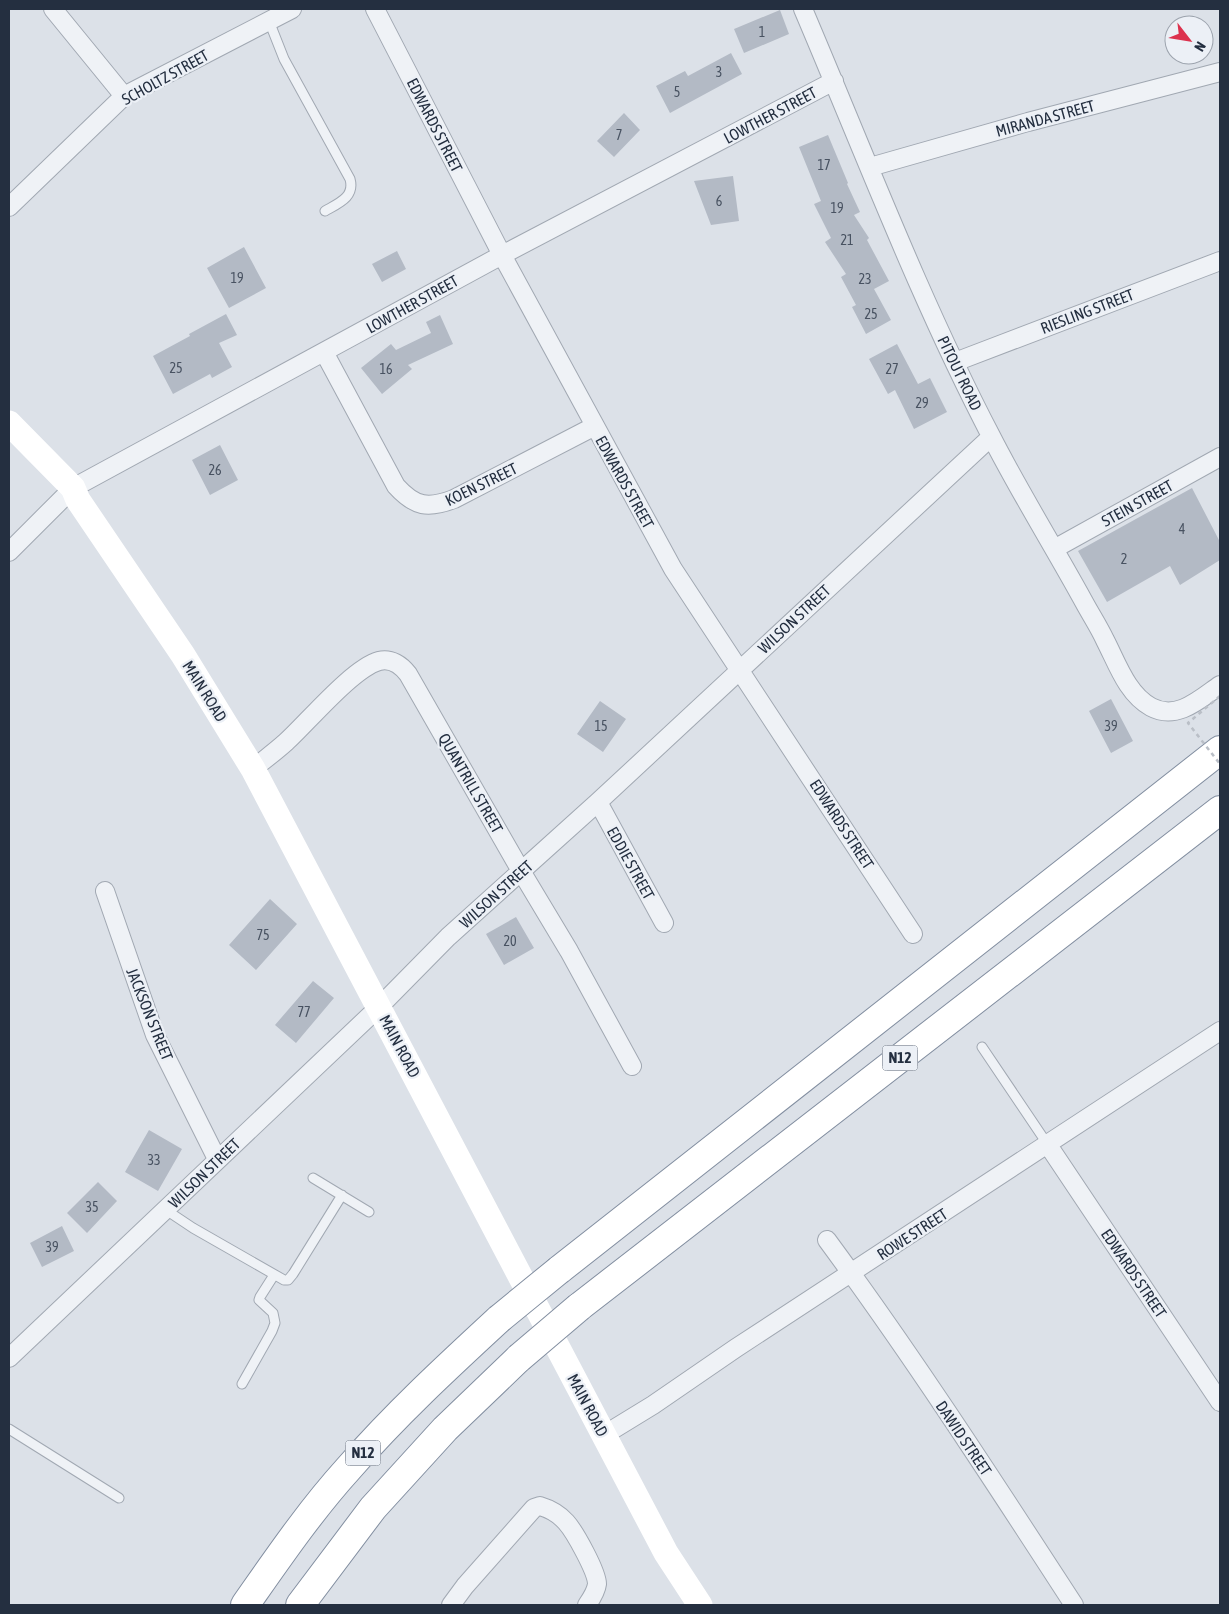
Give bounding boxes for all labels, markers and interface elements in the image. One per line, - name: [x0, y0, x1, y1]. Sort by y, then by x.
- north arrow: [1164, 15, 1214, 65]
- house number: 1: [759, 24, 765, 40]
- text: N: [1191, 39, 1209, 54]
- street label: SCHOLTZ STREET: [119, 46, 211, 108]
- house number: 3: [716, 64, 722, 80]
- street label: EDWARDS STREET: [404, 75, 466, 175]
- street label: LOWTHER STREET: [721, 83, 819, 147]
- house number: 5: [674, 84, 680, 100]
- street label: MIRANDA STREET: [994, 96, 1096, 140]
- house number: 7: [616, 127, 622, 143]
- house number: 17: [817, 157, 831, 173]
- house number: 6: [716, 193, 723, 209]
- house number: 19: [830, 200, 844, 216]
- house number: 21: [840, 232, 854, 248]
- house number: 19: [230, 270, 244, 286]
- street label: LOWTHER STREET: [363, 271, 461, 337]
- house number: 23: [858, 271, 872, 287]
- street label: RIESLING STREET: [1038, 285, 1136, 337]
- house number: 25: [864, 306, 878, 322]
- street label: PITOUT ROAD: [934, 333, 986, 413]
- house number: 25: [169, 360, 183, 376]
- house number: 16: [379, 361, 393, 377]
- house number: 27: [885, 361, 899, 377]
- house number: 29: [915, 395, 929, 411]
- street label: EDWARDS STREET: [592, 433, 658, 531]
- street label: KOEN STREET: [442, 459, 520, 509]
- house number: 26: [208, 462, 222, 478]
- street label: STEIN STREET: [1098, 476, 1176, 530]
- house number: 4: [1179, 521, 1186, 537]
- house number: 2: [1121, 551, 1127, 567]
- street label: WILSON STREET: [754, 581, 834, 657]
- street label: MAIN ROAD: [179, 657, 231, 725]
- house number: 15: [594, 718, 608, 734]
- house number: 39: [1104, 718, 1118, 734]
- street label: QUANTRILL STREET: [435, 730, 507, 836]
- street label: EDWARDS STREET: [806, 776, 878, 872]
- street label: EDDIE STREET: [604, 824, 658, 902]
- street label: WILSON STREET: [456, 857, 536, 931]
- house number: 75: [256, 927, 270, 943]
- house number: 20: [503, 933, 517, 949]
- street label: JACKSON STREET: [123, 965, 177, 1063]
- house number: 77: [297, 1004, 311, 1020]
- street label: MAIN ROAD: [376, 1012, 424, 1080]
- road number: N12: [882, 1046, 918, 1070]
- street label: WILSON STREET: [165, 1135, 243, 1211]
- house number: 33: [147, 1152, 161, 1168]
- house number: 35: [85, 1199, 99, 1215]
- street label: ROWE STREET: [874, 1205, 950, 1263]
- street label: EDWARDS STREET: [1098, 1225, 1170, 1321]
- house number: 39: [45, 1239, 59, 1255]
- street label: MAIN ROAD: [564, 1371, 612, 1439]
- street label: DAWID STREET: [933, 1397, 995, 1479]
- road number: N12: [346, 1440, 380, 1466]

